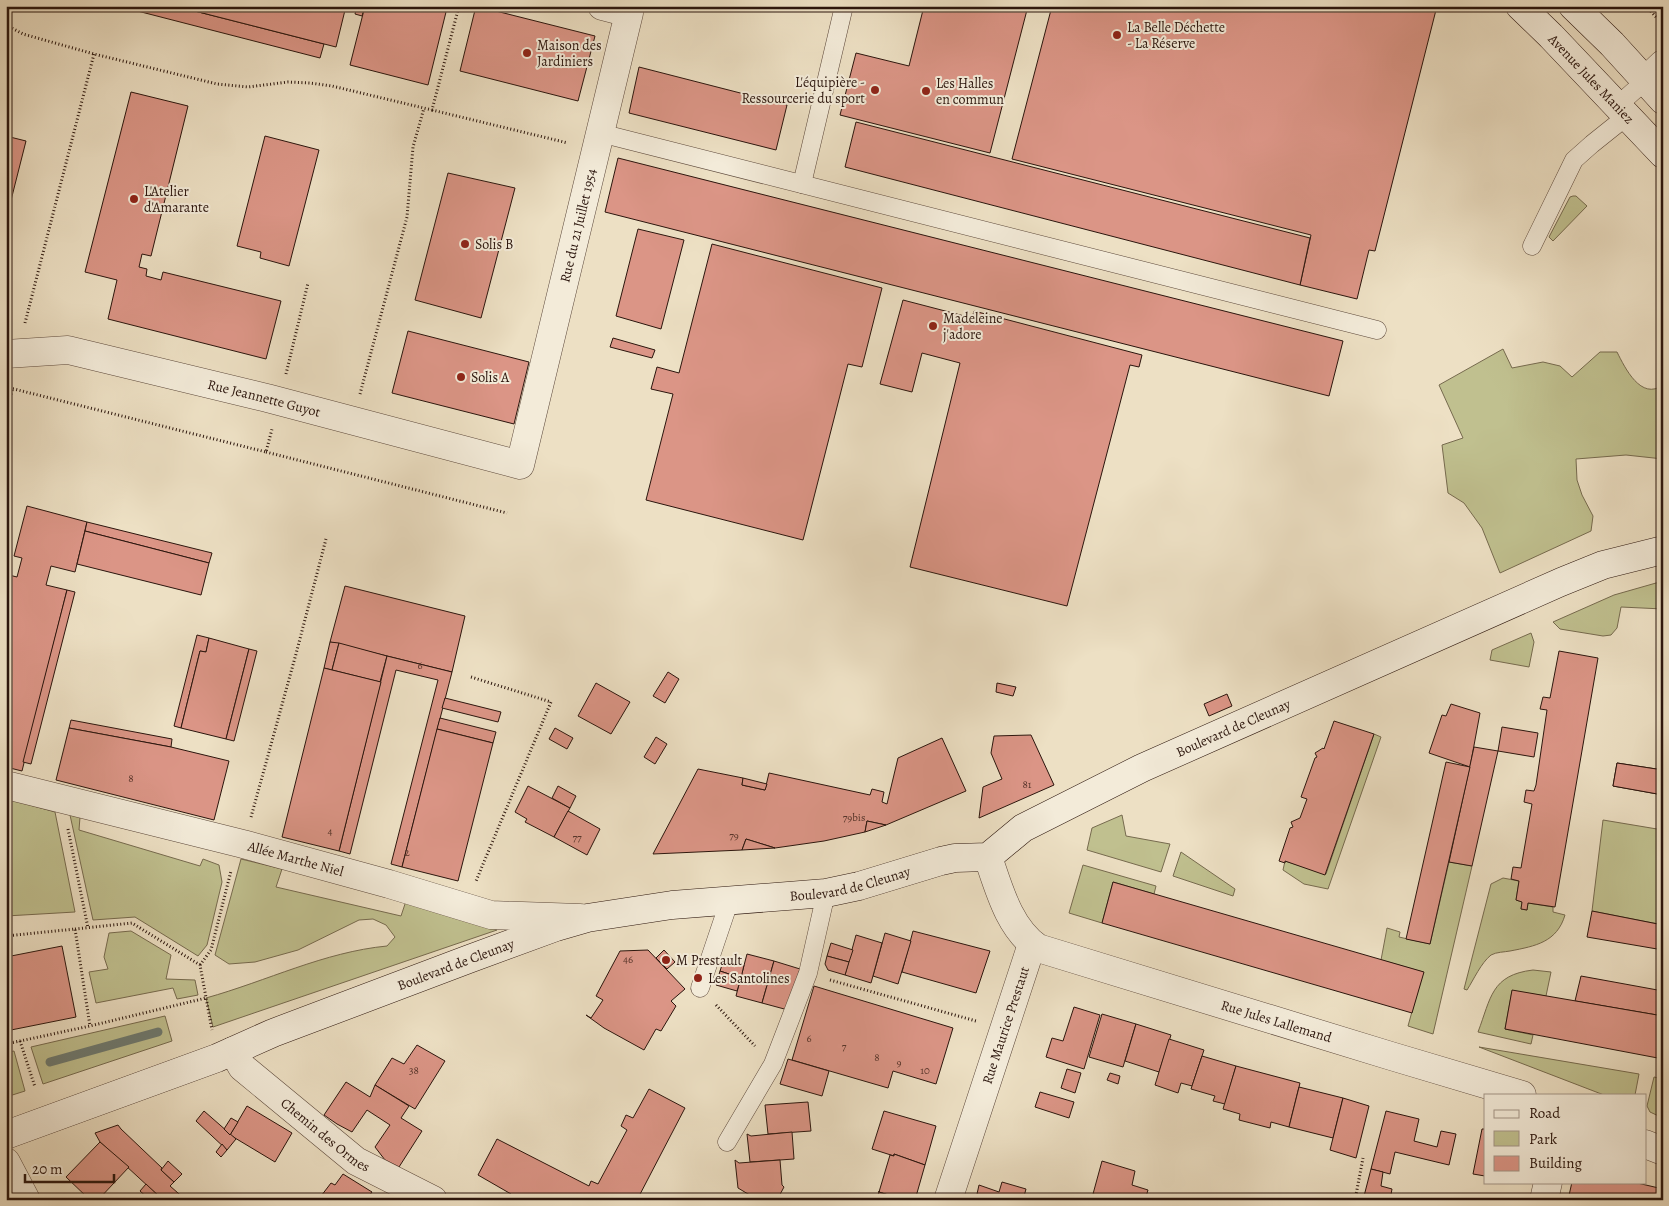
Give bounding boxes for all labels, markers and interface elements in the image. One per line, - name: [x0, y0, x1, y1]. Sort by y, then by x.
- place label: La Belle Déchette - La Réserve: [1127, 18, 1225, 53]
- marker: La Belle Déchette - La Réserve: [1111, 29, 1123, 41]
- street label: Avenue Jules Maniez: [1543, 29, 1638, 128]
- place label: Maison des Jardiniers: [537, 36, 602, 71]
- marker: Maison des Jardiniers: [521, 47, 533, 59]
- place label: L'équipière - Ressourcerie du sport: [741, 73, 865, 108]
- place label: Les Halles en commun: [936, 74, 1004, 109]
- marker: L'équipière - Ressourcerie du sport: [869, 84, 881, 96]
- marker: Les Halles en commun: [920, 85, 932, 97]
- street label: Rue du 21 Juillet 1954: [555, 167, 601, 284]
- place label: L'Atelier d'Amarante: [144, 182, 209, 217]
- marker: L'Atelier d'Amarante: [128, 193, 140, 205]
- place label: Solis B: [475, 235, 513, 254]
- marker: Solis B: [459, 238, 471, 250]
- place label: Madeleine j'adore: [943, 309, 1003, 344]
- marker: Madeleine j'adore: [927, 320, 939, 332]
- place label: Solis A: [471, 368, 510, 387]
- marker: Solis A: [455, 371, 467, 383]
- street label: Rue Jeannette Guyot: [206, 375, 323, 422]
- house number: 6: [417, 658, 423, 673]
- street label: Boulevard de Cleunay: [1173, 694, 1294, 762]
- house number: 8: [128, 771, 134, 786]
- house number: 81: [1022, 777, 1032, 792]
- house number: 79bis: [843, 810, 865, 825]
- house number: 4: [328, 824, 333, 839]
- house number: 79: [729, 828, 739, 843]
- house number: 77: [572, 830, 582, 845]
- street label: Allée Marthe Niel: [245, 837, 346, 881]
- house number: 2: [404, 845, 410, 860]
- street label: Boulevard de Cleunay: [789, 862, 913, 906]
- street label: Boulevard de Cleunay: [395, 934, 518, 995]
- place label: M Prestault: [676, 951, 742, 970]
- house number: 46: [623, 952, 633, 967]
- marker: M Prestault: [660, 954, 672, 966]
- street label: Rue Maurice Prestaut: [978, 964, 1034, 1087]
- place label: Les Santolines: [708, 969, 790, 988]
- marker: Les Santolines: [692, 972, 704, 984]
- street label: Rue Jules Lallemand: [1219, 996, 1334, 1047]
- house number: 6: [806, 1031, 812, 1046]
- house number: 7: [842, 1039, 847, 1054]
- house number: 8: [874, 1050, 880, 1065]
- house number: 9: [896, 1055, 902, 1070]
- house number: 38: [409, 1063, 419, 1078]
- house number: 10: [920, 1063, 930, 1078]
- street label: Chemin des Ormes: [276, 1094, 373, 1177]
- legend: [1484, 1094, 1646, 1184]
- text: Road: [1529, 1103, 1561, 1123]
- text: Park: [1529, 1129, 1558, 1149]
- scale bar: [25, 1151, 114, 1183]
- text: Building: [1529, 1153, 1582, 1173]
- text: 20 m: [32, 1159, 63, 1179]

